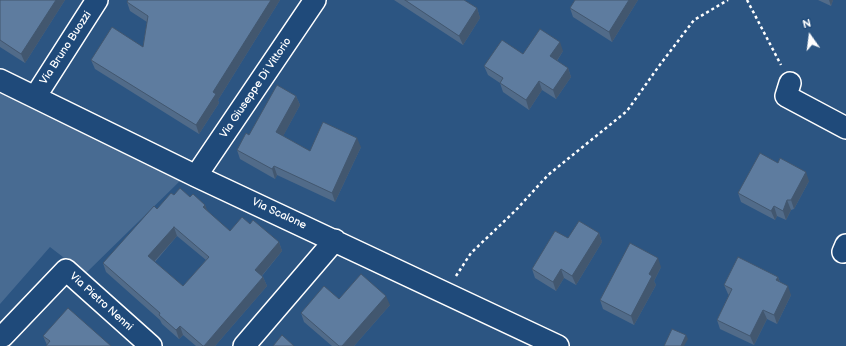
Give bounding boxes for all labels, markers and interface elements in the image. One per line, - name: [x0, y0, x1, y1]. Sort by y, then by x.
- street label: Via Bruno Buozzi: [37, 9, 95, 87]
- north arrow: [790, 16, 830, 56]
- text: N: [801, 17, 813, 31]
- street label: Via Giuseppe Di Vittorio: [217, 35, 295, 141]
- street label: Via Scalone: [250, 196, 308, 232]
- street label: Via Pietro Nenni: [67, 270, 135, 334]

